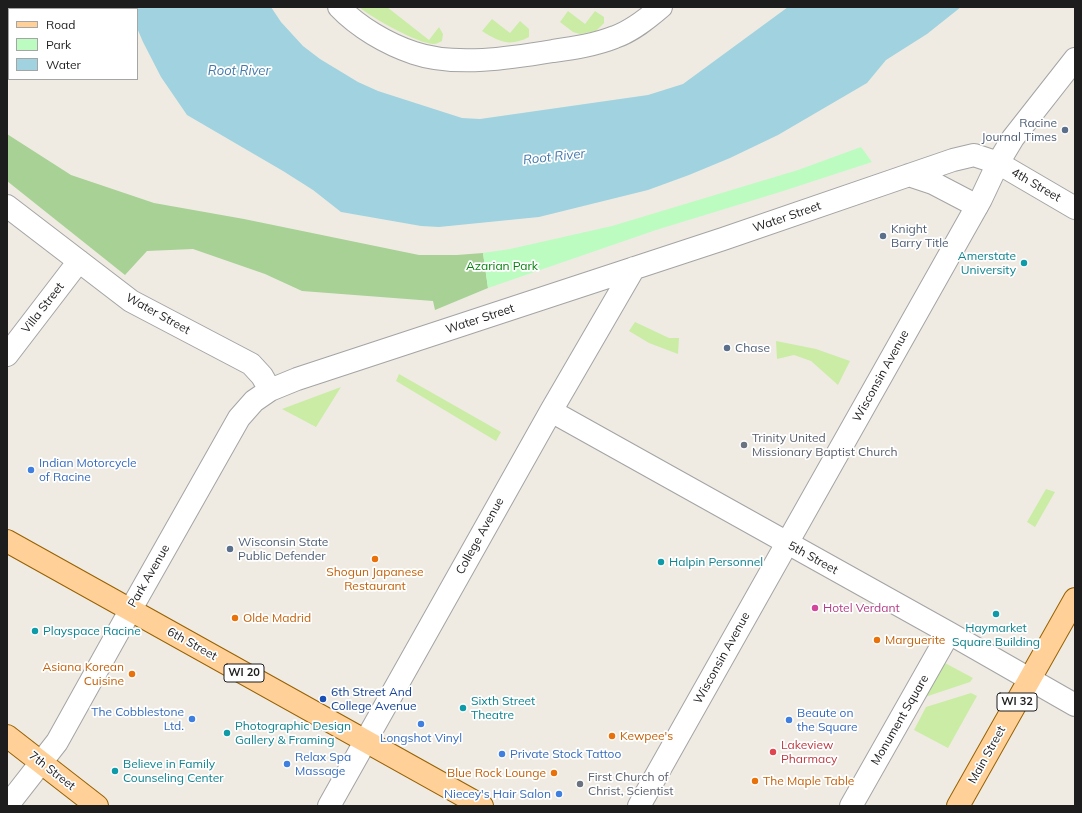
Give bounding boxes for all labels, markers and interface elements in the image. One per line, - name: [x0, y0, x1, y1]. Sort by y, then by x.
- legend: [8, 8, 138, 80]
- text: Road: [46, 17, 75, 32]
- text: Park: [46, 37, 71, 52]
- text: Water: [46, 57, 81, 72]
- water label: Root River: [208, 63, 270, 79]
- place label: Racine Journal Times: [982, 116, 1057, 144]
- marker: Racine Journal Times: [1060, 125, 1070, 135]
- water label: Root River: [522, 146, 586, 168]
- street label: 4th Street: [1009, 165, 1063, 205]
- street label: Water Street: [751, 199, 823, 235]
- place label: Knight Barry Title: [891, 222, 949, 250]
- marker: Knight Barry Title: [878, 231, 888, 241]
- place label: Amerstate University: [958, 249, 1016, 277]
- marker: Amerstate University: [1019, 258, 1029, 268]
- park label: Azarian Park: [466, 259, 538, 273]
- street label: Villa Street: [19, 280, 67, 336]
- street label: Water Street: [123, 290, 193, 338]
- street label: Water Street: [444, 301, 516, 337]
- street label: Wisconsin Avenue: [850, 328, 912, 424]
- place label: Chase: [735, 341, 770, 355]
- marker: Chase: [722, 343, 732, 353]
- place label: Trinity United Missionary Baptist Church: [752, 431, 897, 459]
- marker: Trinity United Missionary Baptist Church: [739, 440, 749, 450]
- place label: Indian Motorcycle of Racine: [39, 456, 137, 484]
- marker: Indian Motorcycle of Racine: [26, 465, 36, 475]
- street label: College Avenue: [453, 495, 507, 577]
- place label: Wisconsin State Public Defender: [238, 535, 328, 563]
- street label: 5th Street: [786, 538, 840, 578]
- street label: Park Avenue: [125, 542, 173, 610]
- marker: Wisconsin State Public Defender: [225, 544, 235, 554]
- marker: Shogun Japanese Restaurant: [370, 554, 380, 564]
- place label: Halpin Personnel: [669, 555, 763, 569]
- marker: Halpin Personnel: [656, 557, 666, 567]
- place label: Shogun Japanese Restaurant: [326, 565, 424, 593]
- place label: Hotel Verdant: [823, 601, 900, 615]
- marker: Hotel Verdant: [810, 603, 820, 613]
- marker: Haymarket Square Building: [991, 609, 1001, 619]
- street label: Wisconsin Avenue: [691, 610, 753, 706]
- place label: Olde Madrid: [243, 611, 311, 625]
- marker: Olde Madrid: [230, 613, 240, 623]
- place label: Haymarket Square Building: [952, 621, 1040, 649]
- place label: Playspace Racine: [43, 624, 141, 638]
- street label: 6th Street: [165, 624, 219, 664]
- marker: Playspace Racine: [30, 626, 40, 636]
- place label: Marguerite: [885, 633, 945, 647]
- marker: Marguerite: [872, 635, 882, 645]
- place label: Asiana Korean Cuisine: [43, 660, 124, 688]
- road number: WI 20: [224, 664, 264, 682]
- marker: Asiana Korean Cuisine: [127, 669, 137, 679]
- street label: Monument Square: [868, 672, 932, 768]
- place label: 6th Street And College Avenue: [331, 685, 417, 713]
- road number: WI 32: [997, 693, 1037, 711]
- marker: 6th Street And College Avenue: [318, 694, 328, 704]
- place label: Sixth Street Theatre: [471, 694, 535, 722]
- marker: Sixth Street Theatre: [458, 703, 468, 713]
- place label: The Cobblestone Ltd.: [91, 705, 184, 733]
- place label: Beaute on the Square: [797, 706, 857, 734]
- marker: The Cobblestone Ltd.: [187, 714, 197, 724]
- marker: Beaute on the Square: [784, 715, 794, 725]
- place label: Photographic Design Gallery & Framing: [235, 719, 351, 747]
- marker: Longshot Vinyl: [416, 719, 426, 729]
- street label: Main Street: [965, 724, 1009, 786]
- marker: Photographic Design Gallery & Framing: [222, 728, 232, 738]
- place label: Kewpee's: [620, 729, 673, 743]
- place label: Longshot Vinyl: [380, 731, 462, 745]
- marker: Kewpee's: [607, 731, 617, 741]
- place label: Lakeview Pharmacy: [781, 738, 837, 766]
- place label: Private Stock Tattoo: [510, 747, 621, 761]
- marker: Lakeview Pharmacy: [768, 747, 778, 757]
- street label: 7th Street: [26, 748, 78, 794]
- marker: Private Stock Tattoo: [497, 749, 507, 759]
- place label: Relax Spa Massage: [295, 750, 351, 778]
- place label: Believe in Family Counseling Center: [123, 757, 224, 785]
- marker: Relax Spa Massage: [282, 759, 292, 769]
- marker: Believe in Family Counseling Center: [110, 766, 120, 776]
- place label: Blue Rock Lounge: [447, 766, 546, 780]
- marker: Blue Rock Lounge: [549, 768, 559, 778]
- place label: First Church of Christ, Scientist: [588, 770, 674, 798]
- place label: The Maple Table: [763, 774, 854, 788]
- marker: The Maple Table: [750, 776, 760, 786]
- marker: First Church of Christ, Scientist: [575, 779, 585, 789]
- place label: Niecey's Hair Salon: [444, 787, 551, 801]
- marker: Niecey's Hair Salon: [554, 789, 564, 799]

